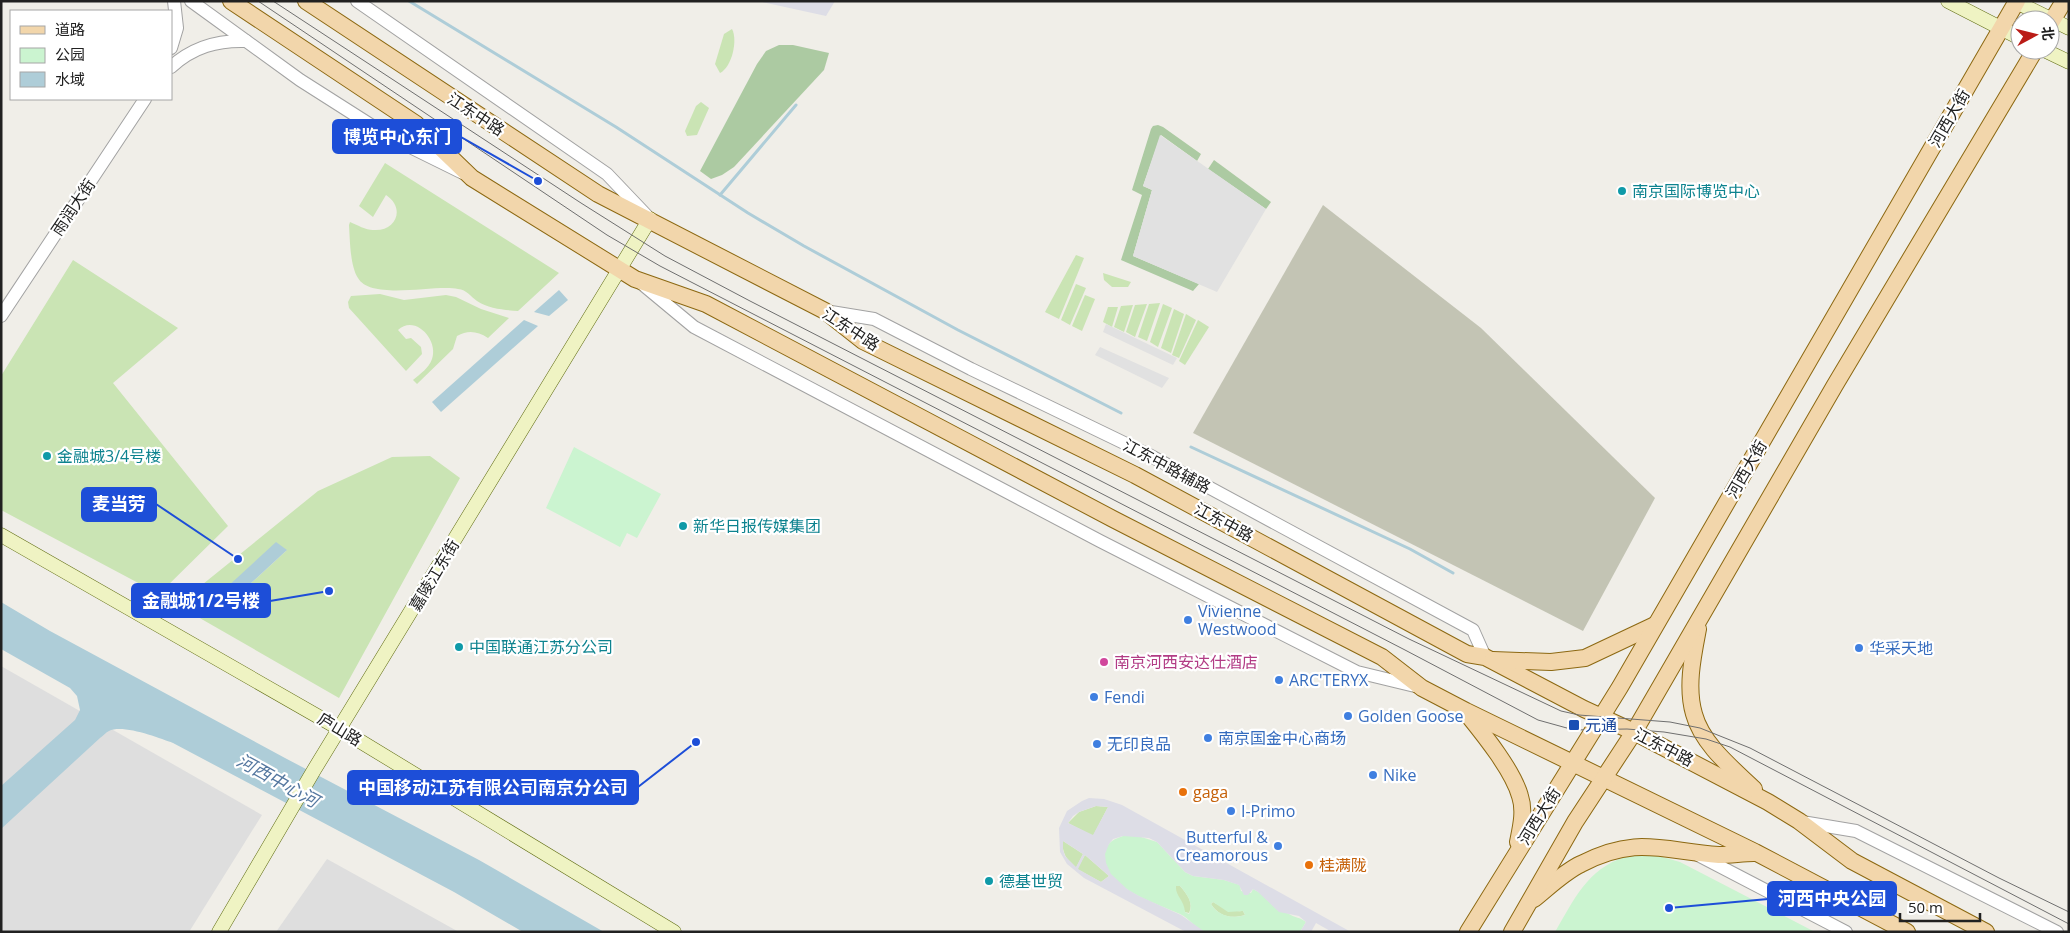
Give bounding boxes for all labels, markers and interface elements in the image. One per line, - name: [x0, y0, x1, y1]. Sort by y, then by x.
- legend: [10, 10, 172, 100]
- north arrow: [2010, 10, 2060, 60]
- text: 道路: [55, 19, 85, 39]
- text: 北: [2038, 25, 2059, 41]
- text: 公园: [55, 44, 85, 64]
- text: 水域: [55, 69, 85, 89]
- street label: 河西大街: [1923, 85, 1975, 151]
- street label: 江东中路: [443, 87, 509, 141]
- callout: 博览中心东门: [333, 120, 461, 153]
- text: 博览中心东门: [343, 124, 451, 148]
- street label: 雨润大街: [46, 174, 100, 240]
- place label: 南京国际博览中心: [1632, 180, 1760, 202]
- marker: 南京国际博览中心: [1616, 185, 1628, 197]
- street label: 江东中路: [818, 302, 884, 356]
- street label: 江东中路辅路: [1119, 434, 1215, 498]
- street label: 河西大街: [1720, 436, 1772, 502]
- place label: 金融城3/4号楼: [57, 445, 161, 467]
- marker: 金融城3/4号楼: [41, 450, 53, 462]
- callout: 麦当劳: [82, 488, 156, 521]
- text: 麦当劳: [92, 491, 146, 515]
- street label: 江东中路: [1191, 497, 1257, 547]
- place label: 新华日报传媒集团: [693, 515, 821, 537]
- marker: 新华日报传媒集团: [677, 520, 689, 532]
- street label: 嘉陵江东街: [404, 535, 464, 615]
- callout: 金融城1/2号楼: [132, 584, 270, 617]
- text: 金融城1/2号楼: [142, 588, 260, 612]
- place label: Vivienne Westwood: [1198, 600, 1277, 640]
- marker: Vivienne Westwood: [1182, 614, 1194, 626]
- place label: 中国联通江苏分公司: [469, 636, 613, 658]
- place label: 华采天地: [1869, 637, 1933, 659]
- marker: 中国联通江苏分公司: [453, 641, 465, 653]
- marker: 华采天地: [1853, 642, 1865, 654]
- place label: 南京河西安达仕酒店: [1114, 651, 1258, 673]
- marker: 南京河西安达仕酒店: [1098, 656, 1110, 668]
- place label: ARC'TERYX: [1289, 669, 1369, 691]
- marker: ARC'TERYX: [1273, 674, 1285, 686]
- place label: Fendi: [1104, 686, 1145, 708]
- marker: Fendi: [1088, 691, 1100, 703]
- place label: Golden Goose: [1358, 705, 1464, 727]
- street label: 庐山路: [314, 707, 366, 751]
- marker: Golden Goose: [1342, 710, 1354, 722]
- place label: 元通: [1585, 714, 1617, 736]
- marker: 元通: [1567, 718, 1581, 732]
- street label: 江东中路: [1630, 723, 1698, 771]
- place label: 南京国金中心商场: [1218, 727, 1346, 749]
- marker: 南京国金中心商场: [1202, 732, 1214, 744]
- place label: 无印良品: [1107, 733, 1171, 755]
- marker: 无印良品: [1091, 738, 1103, 750]
- water label: 河西中心河: [233, 748, 326, 814]
- place label: Nike: [1383, 764, 1416, 786]
- marker: Nike: [1367, 769, 1379, 781]
- callout: 中国移动江苏有限公司南京分公司: [348, 771, 638, 804]
- text: 中国移动江苏有限公司南京分公司: [358, 775, 628, 799]
- place label: gaga: [1193, 781, 1228, 803]
- street label: 河西大街: [1513, 783, 1565, 849]
- marker: gaga: [1177, 786, 1189, 798]
- place label: I-Primo: [1241, 800, 1295, 822]
- marker: I-Primo: [1225, 805, 1237, 817]
- place label: Butterful & Creamorous: [1175, 826, 1268, 866]
- marker: Butterful & Creamorous: [1272, 840, 1284, 852]
- place label: 桂满陇: [1319, 854, 1367, 876]
- marker: 桂满陇: [1303, 859, 1315, 871]
- place label: 德基世贸: [999, 870, 1063, 892]
- marker: 德基世贸: [983, 875, 995, 887]
- callout: 河西中央公园: [1768, 882, 1896, 915]
- text: 河西中央公园: [1778, 886, 1886, 910]
- scale bar: [1900, 890, 1980, 922]
- text: 50 m: [1908, 897, 1943, 917]

